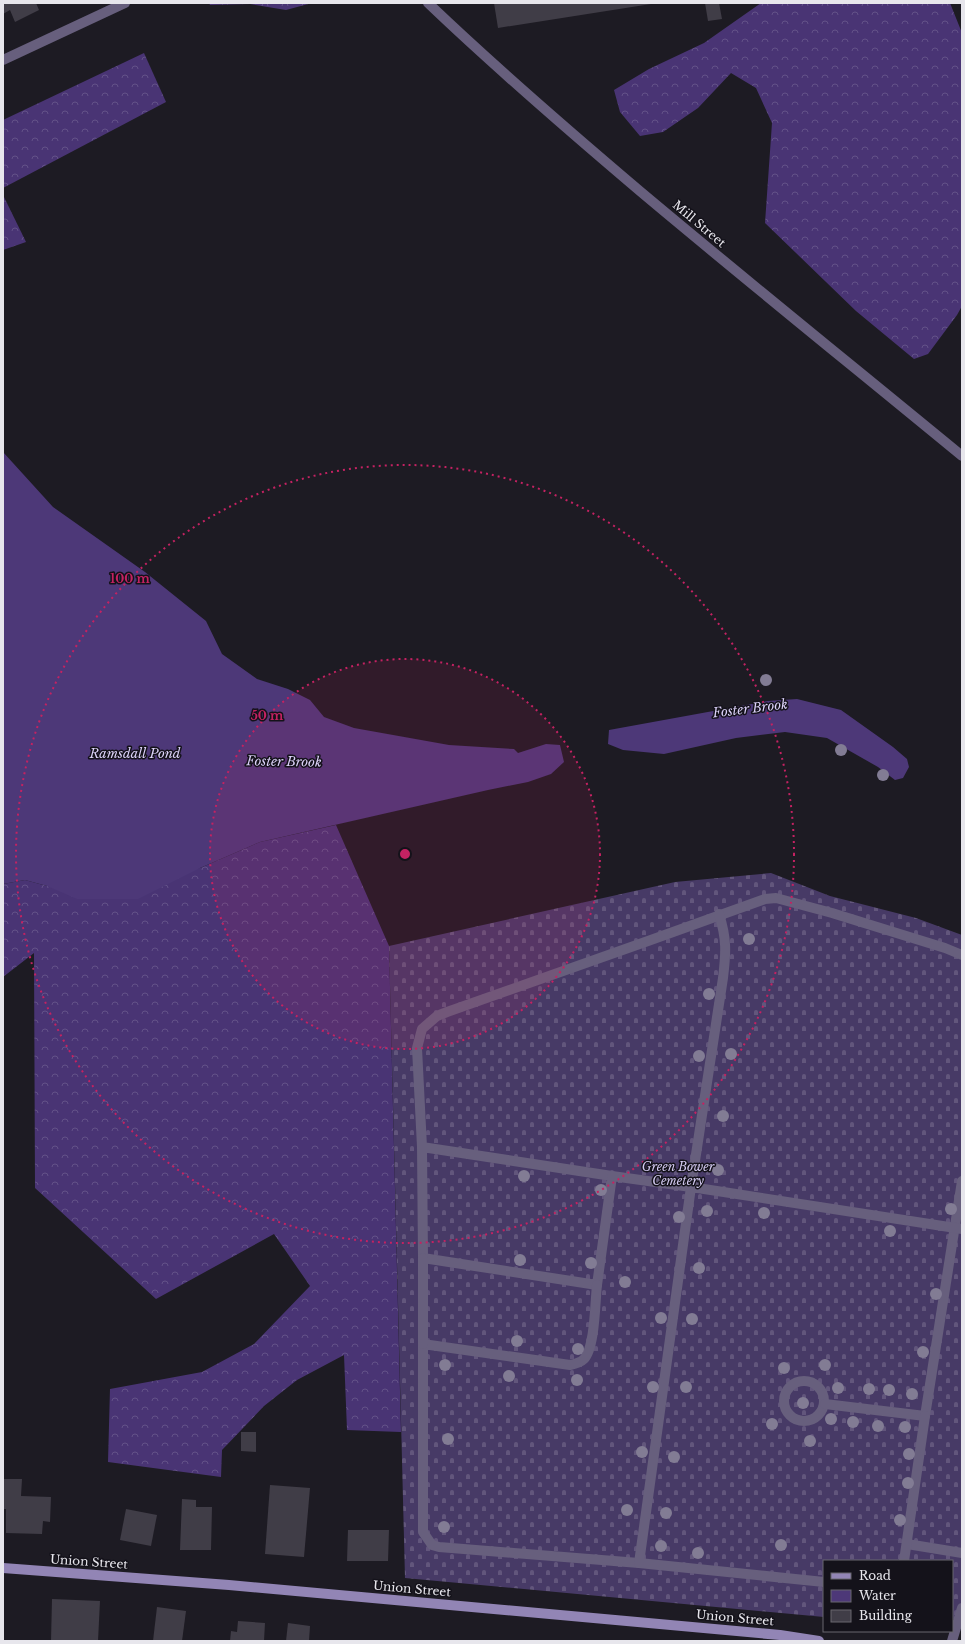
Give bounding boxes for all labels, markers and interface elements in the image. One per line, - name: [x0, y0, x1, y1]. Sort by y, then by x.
- street label: Mill Street: [670, 197, 729, 250]
- text: 100 m: [110, 571, 151, 586]
- water label: Foster Brook: [711, 695, 789, 722]
- text: 50 m: [251, 708, 284, 723]
- water label: Ramsdall Pond: [88, 745, 181, 762]
- water label: Foster Brook: [245, 752, 322, 771]
- centre of rings: [398, 847, 412, 861]
- park label: Green Bower Cemetery: [642, 1159, 715, 1188]
- street label: Union Street: [50, 1551, 129, 1572]
- legend: [823, 1560, 953, 1632]
- text: Road: [859, 1568, 891, 1583]
- street label: Union Street: [373, 1578, 452, 1599]
- text: Water: [858, 1588, 896, 1603]
- street label: Union Street: [696, 1607, 775, 1628]
- text: Building: [859, 1608, 913, 1623]

